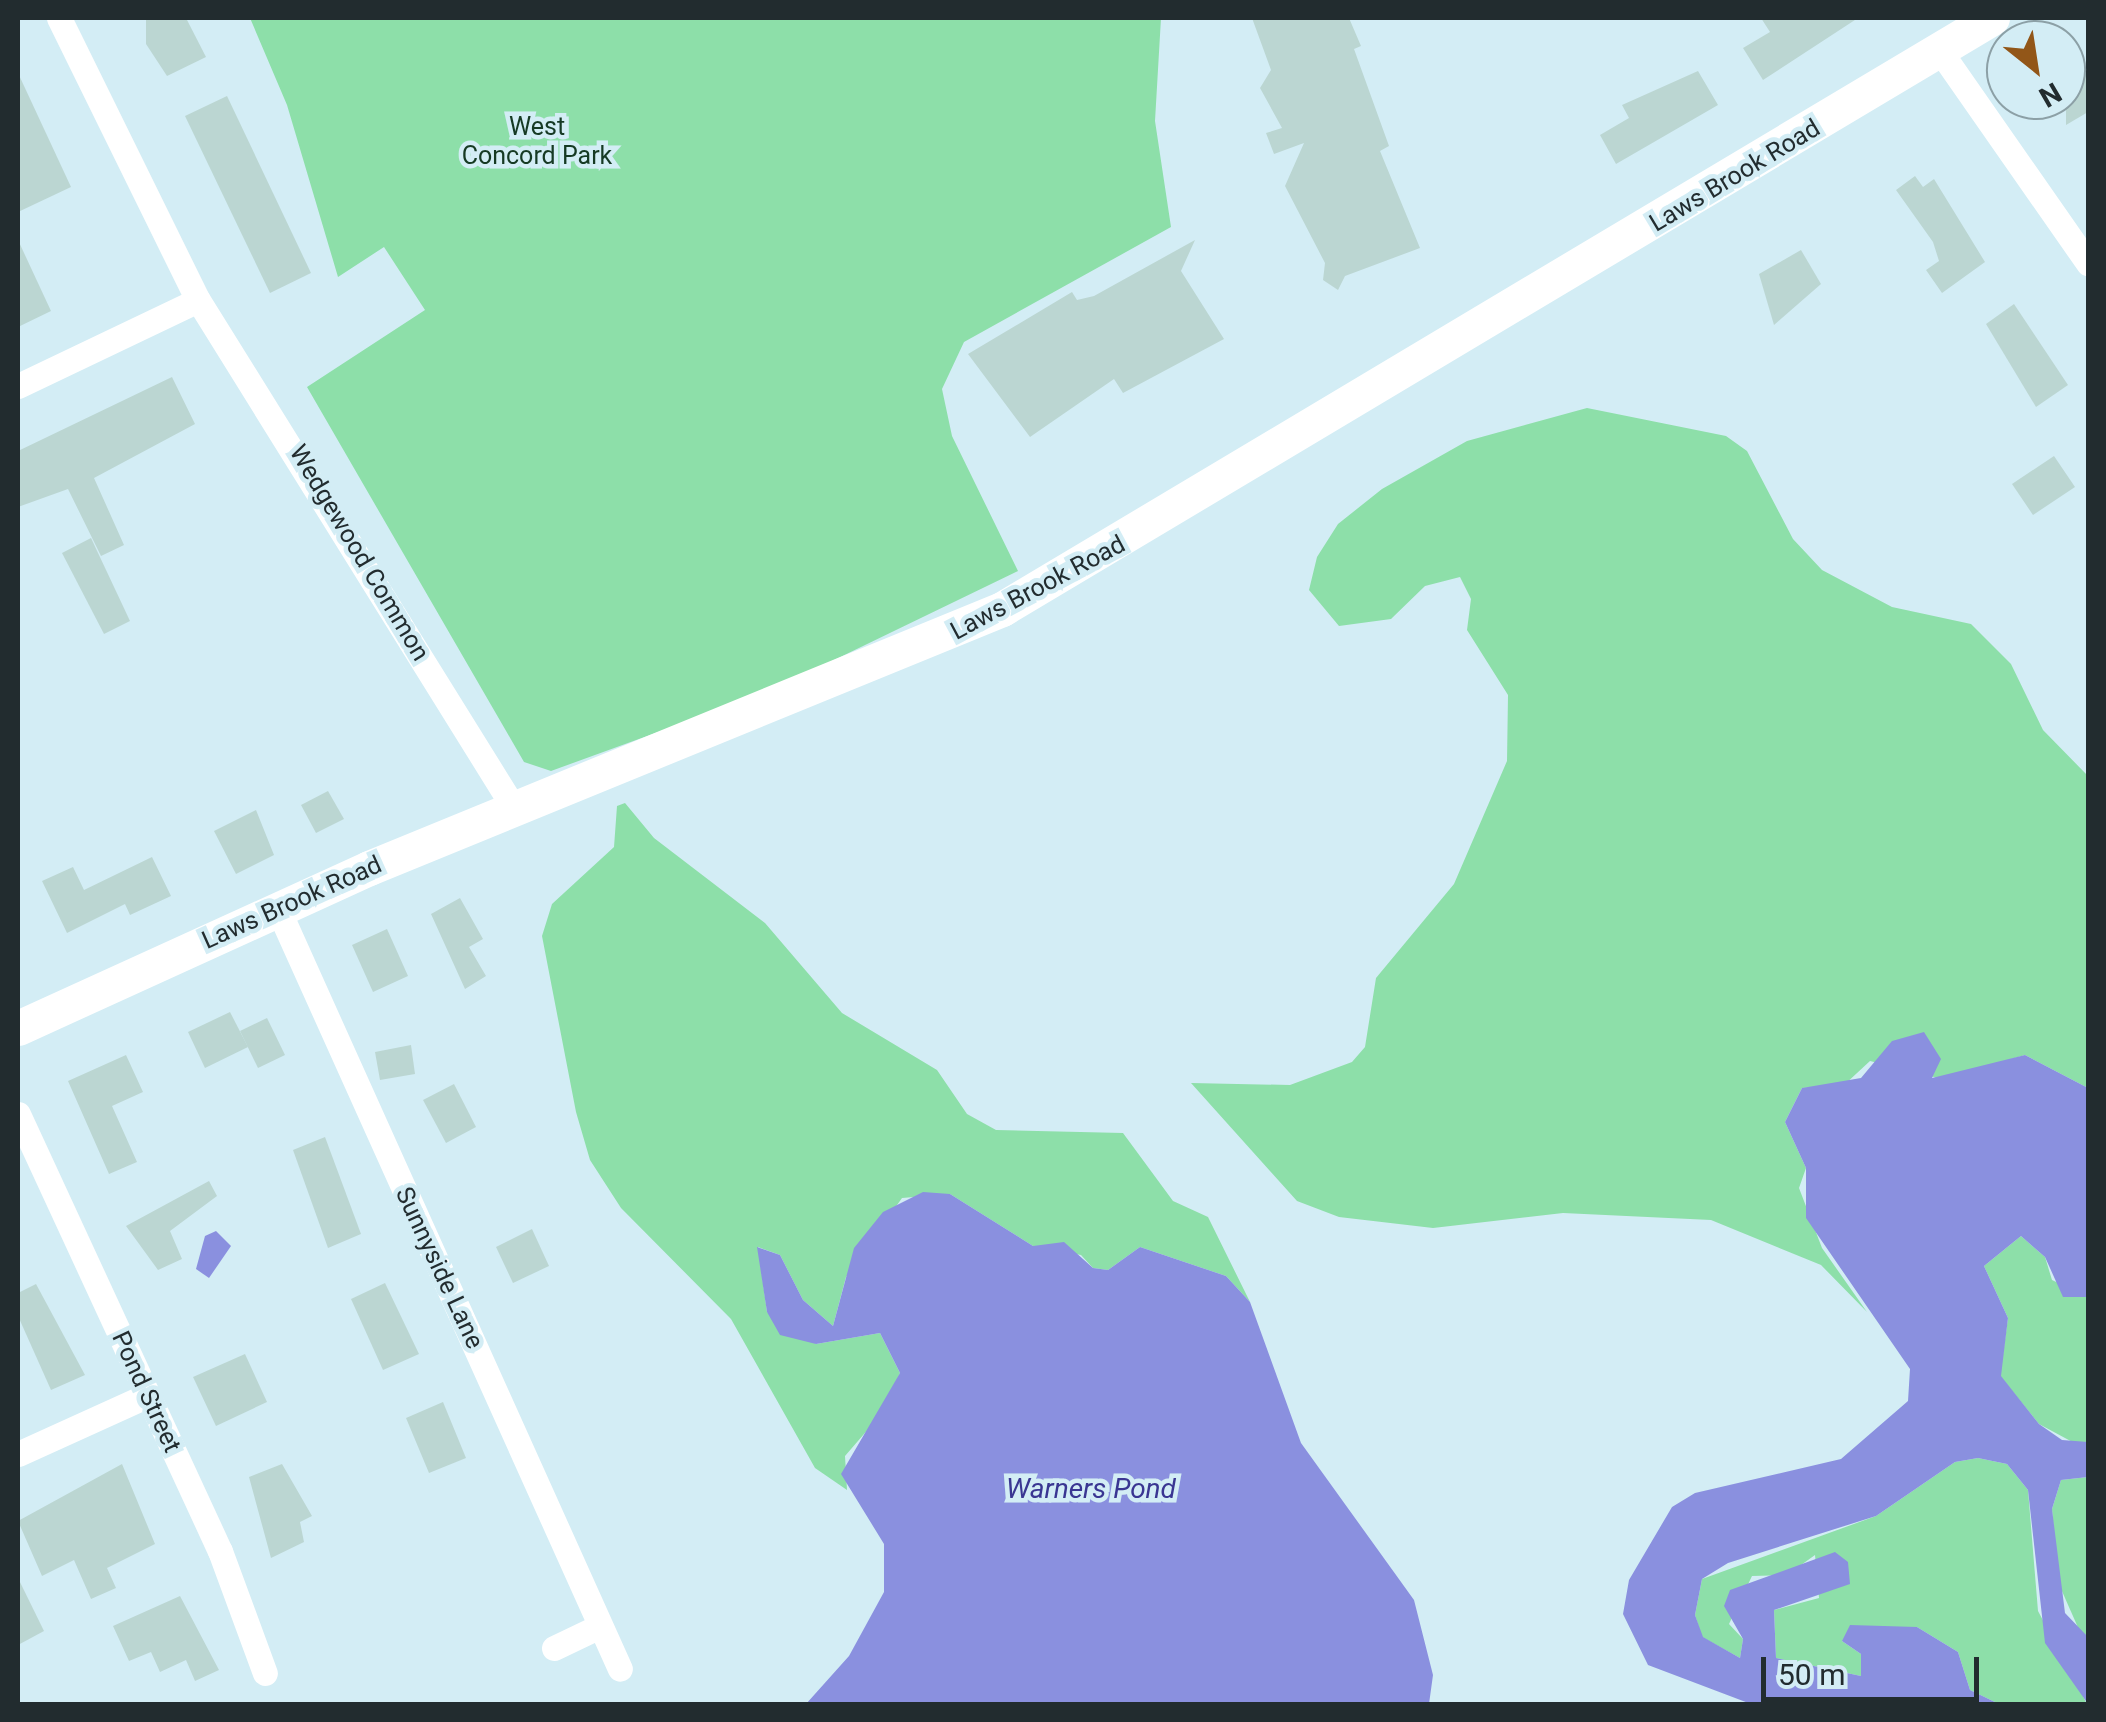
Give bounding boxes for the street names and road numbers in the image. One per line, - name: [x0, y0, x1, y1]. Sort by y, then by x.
- street label: Laws Brook Road: [1644, 113, 1826, 239]
- street label: Wedgewood Common: [283, 440, 435, 666]
- street label: Laws Brook Road: [946, 529, 1130, 647]
- street label: Laws Brook Road: [198, 850, 386, 956]
- street label: Sunnyside Lane: [388, 1182, 490, 1354]
- street label: Pond Street: [105, 1327, 187, 1457]

